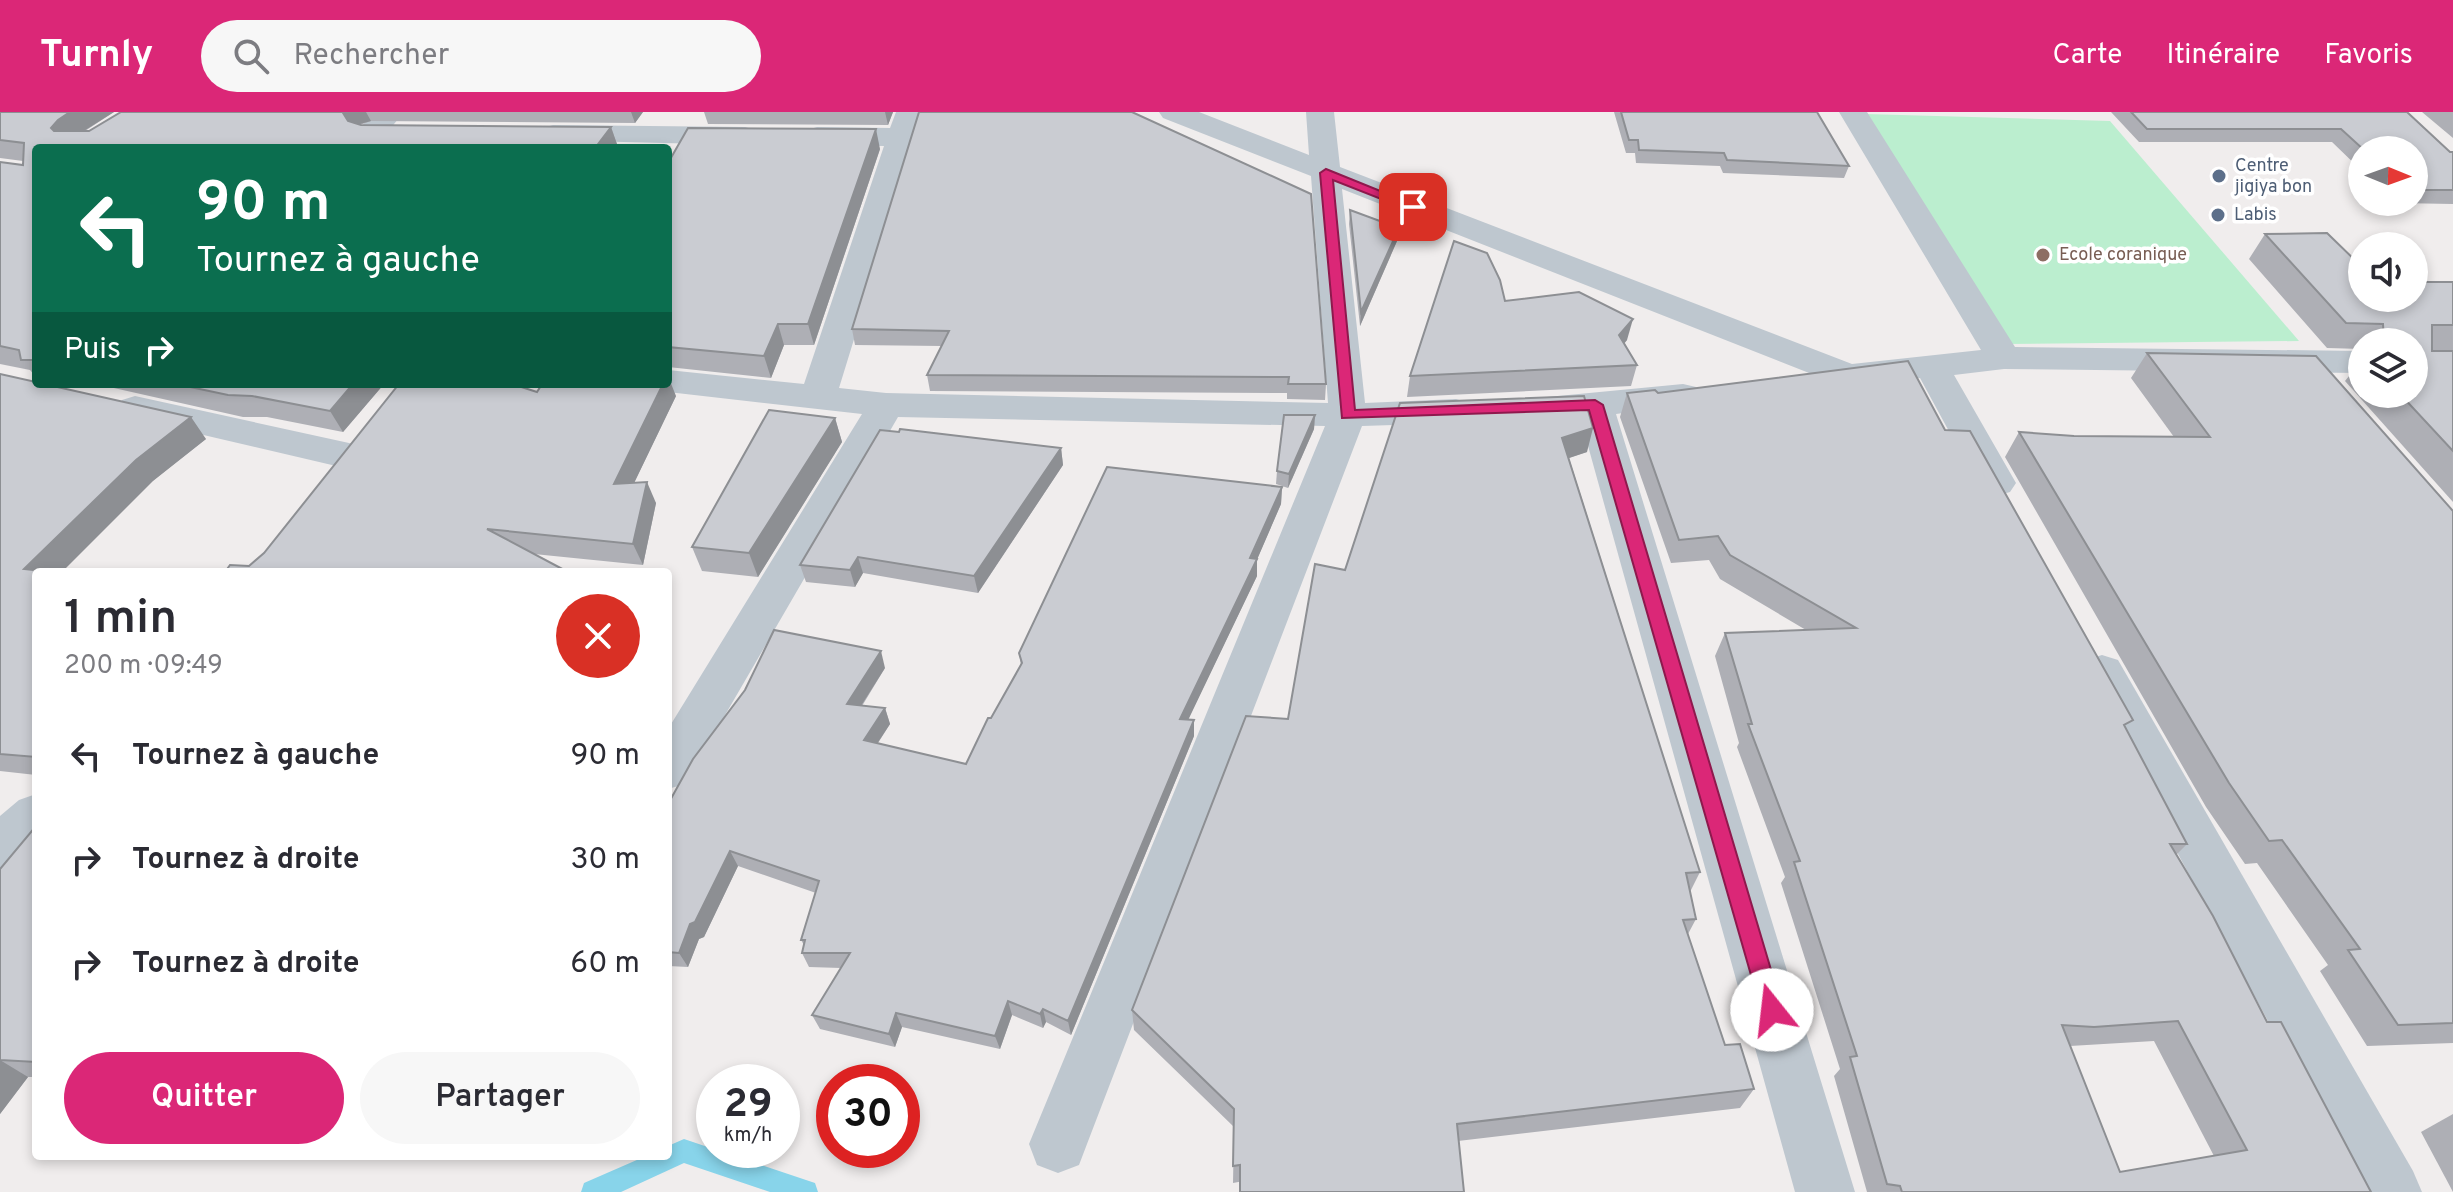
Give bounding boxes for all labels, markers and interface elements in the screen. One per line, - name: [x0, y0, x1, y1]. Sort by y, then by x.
- search box: [201, 20, 761, 92]
- text: Turnly: [40, 32, 153, 81]
- icon: search: [229, 34, 273, 78]
- text: Rechercher: [293, 38, 449, 75]
- text: Carte: [2053, 38, 2122, 74]
- text: Itinéraire: [2166, 38, 2280, 74]
- text: Favoris: [2324, 38, 2413, 74]
- north arrow: [2348, 136, 2428, 216]
- map controls: [2348, 136, 2428, 408]
- place label: Centre jigiya bon: [2234, 155, 2312, 199]
- marker: Centre jigiya bon: [2210, 167, 2228, 185]
- text: 90 m: [196, 170, 331, 240]
- pin: [1379, 173, 1447, 241]
- icon: left: [64, 176, 168, 280]
- icon: arrive: [1391, 185, 1435, 229]
- place label: Labis: [2234, 204, 2277, 227]
- marker: Labis: [2209, 206, 2227, 224]
- button: sound: [2348, 232, 2428, 312]
- text: Tournez à gauche: [196, 239, 480, 285]
- place label: Ecole coranique: [2059, 244, 2187, 267]
- marker: Ecole coranique: [2034, 246, 2052, 264]
- icon: right: [137, 328, 181, 372]
- button: layers: [2348, 328, 2428, 408]
- text: Puis: [64, 332, 121, 369]
- text: 1 min: [64, 590, 177, 650]
- button: close: [556, 594, 640, 678]
- text: 200 m · 09:49: [64, 650, 223, 683]
- icon: left: [64, 734, 108, 778]
- text: Tournez à gauche: [132, 738, 379, 775]
- text: 90 m: [571, 738, 640, 775]
- icon: right: [64, 838, 108, 882]
- text: Tournez à droite: [132, 842, 360, 879]
- text: 30 m: [571, 842, 640, 879]
- icon: right: [64, 942, 108, 986]
- text: Tournez à droite: [132, 946, 360, 983]
- text: 60 m: [570, 946, 640, 983]
- position arrow: [1730, 968, 1814, 1052]
- button: Quitter: [64, 1052, 344, 1144]
- button: Partager: [360, 1052, 640, 1144]
- speed limit sign: 30: [816, 1064, 920, 1168]
- text: 29: [723, 1081, 773, 1131]
- text: km/h: [724, 1123, 772, 1149]

